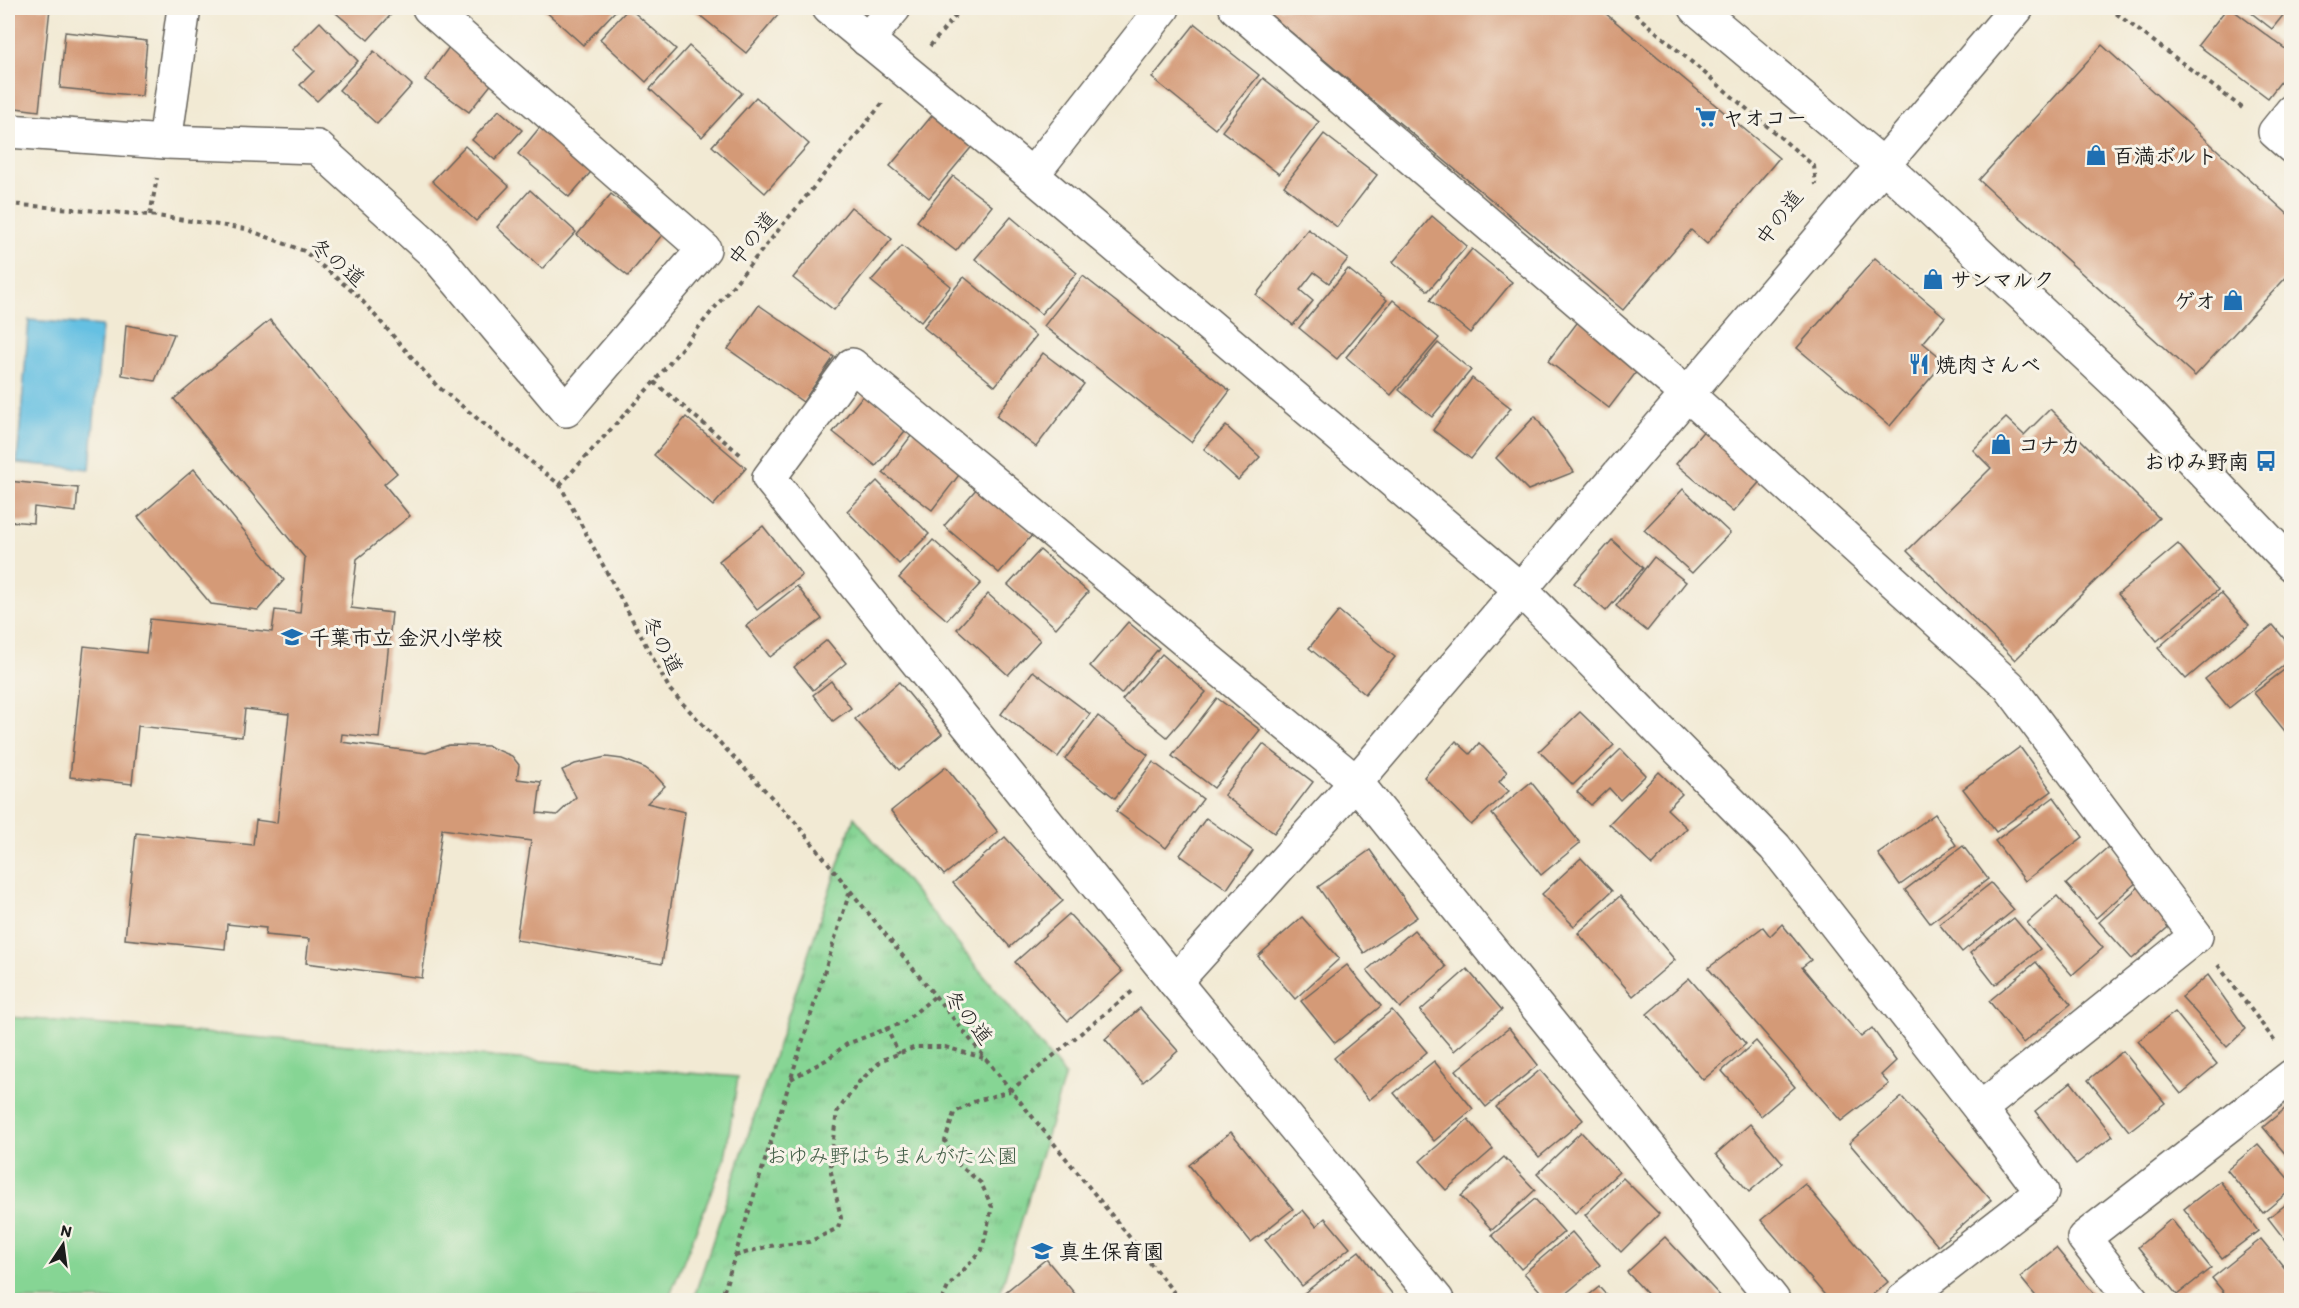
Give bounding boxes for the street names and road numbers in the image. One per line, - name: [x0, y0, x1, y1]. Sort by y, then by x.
- street label: 中の道: [1750, 184, 1808, 250]
- street label: 中の道: [722, 206, 782, 270]
- street label: 冬の道: [306, 232, 370, 292]
- street label: 冬の道: [637, 611, 689, 679]
- street label: 冬の道: [939, 985, 999, 1049]

